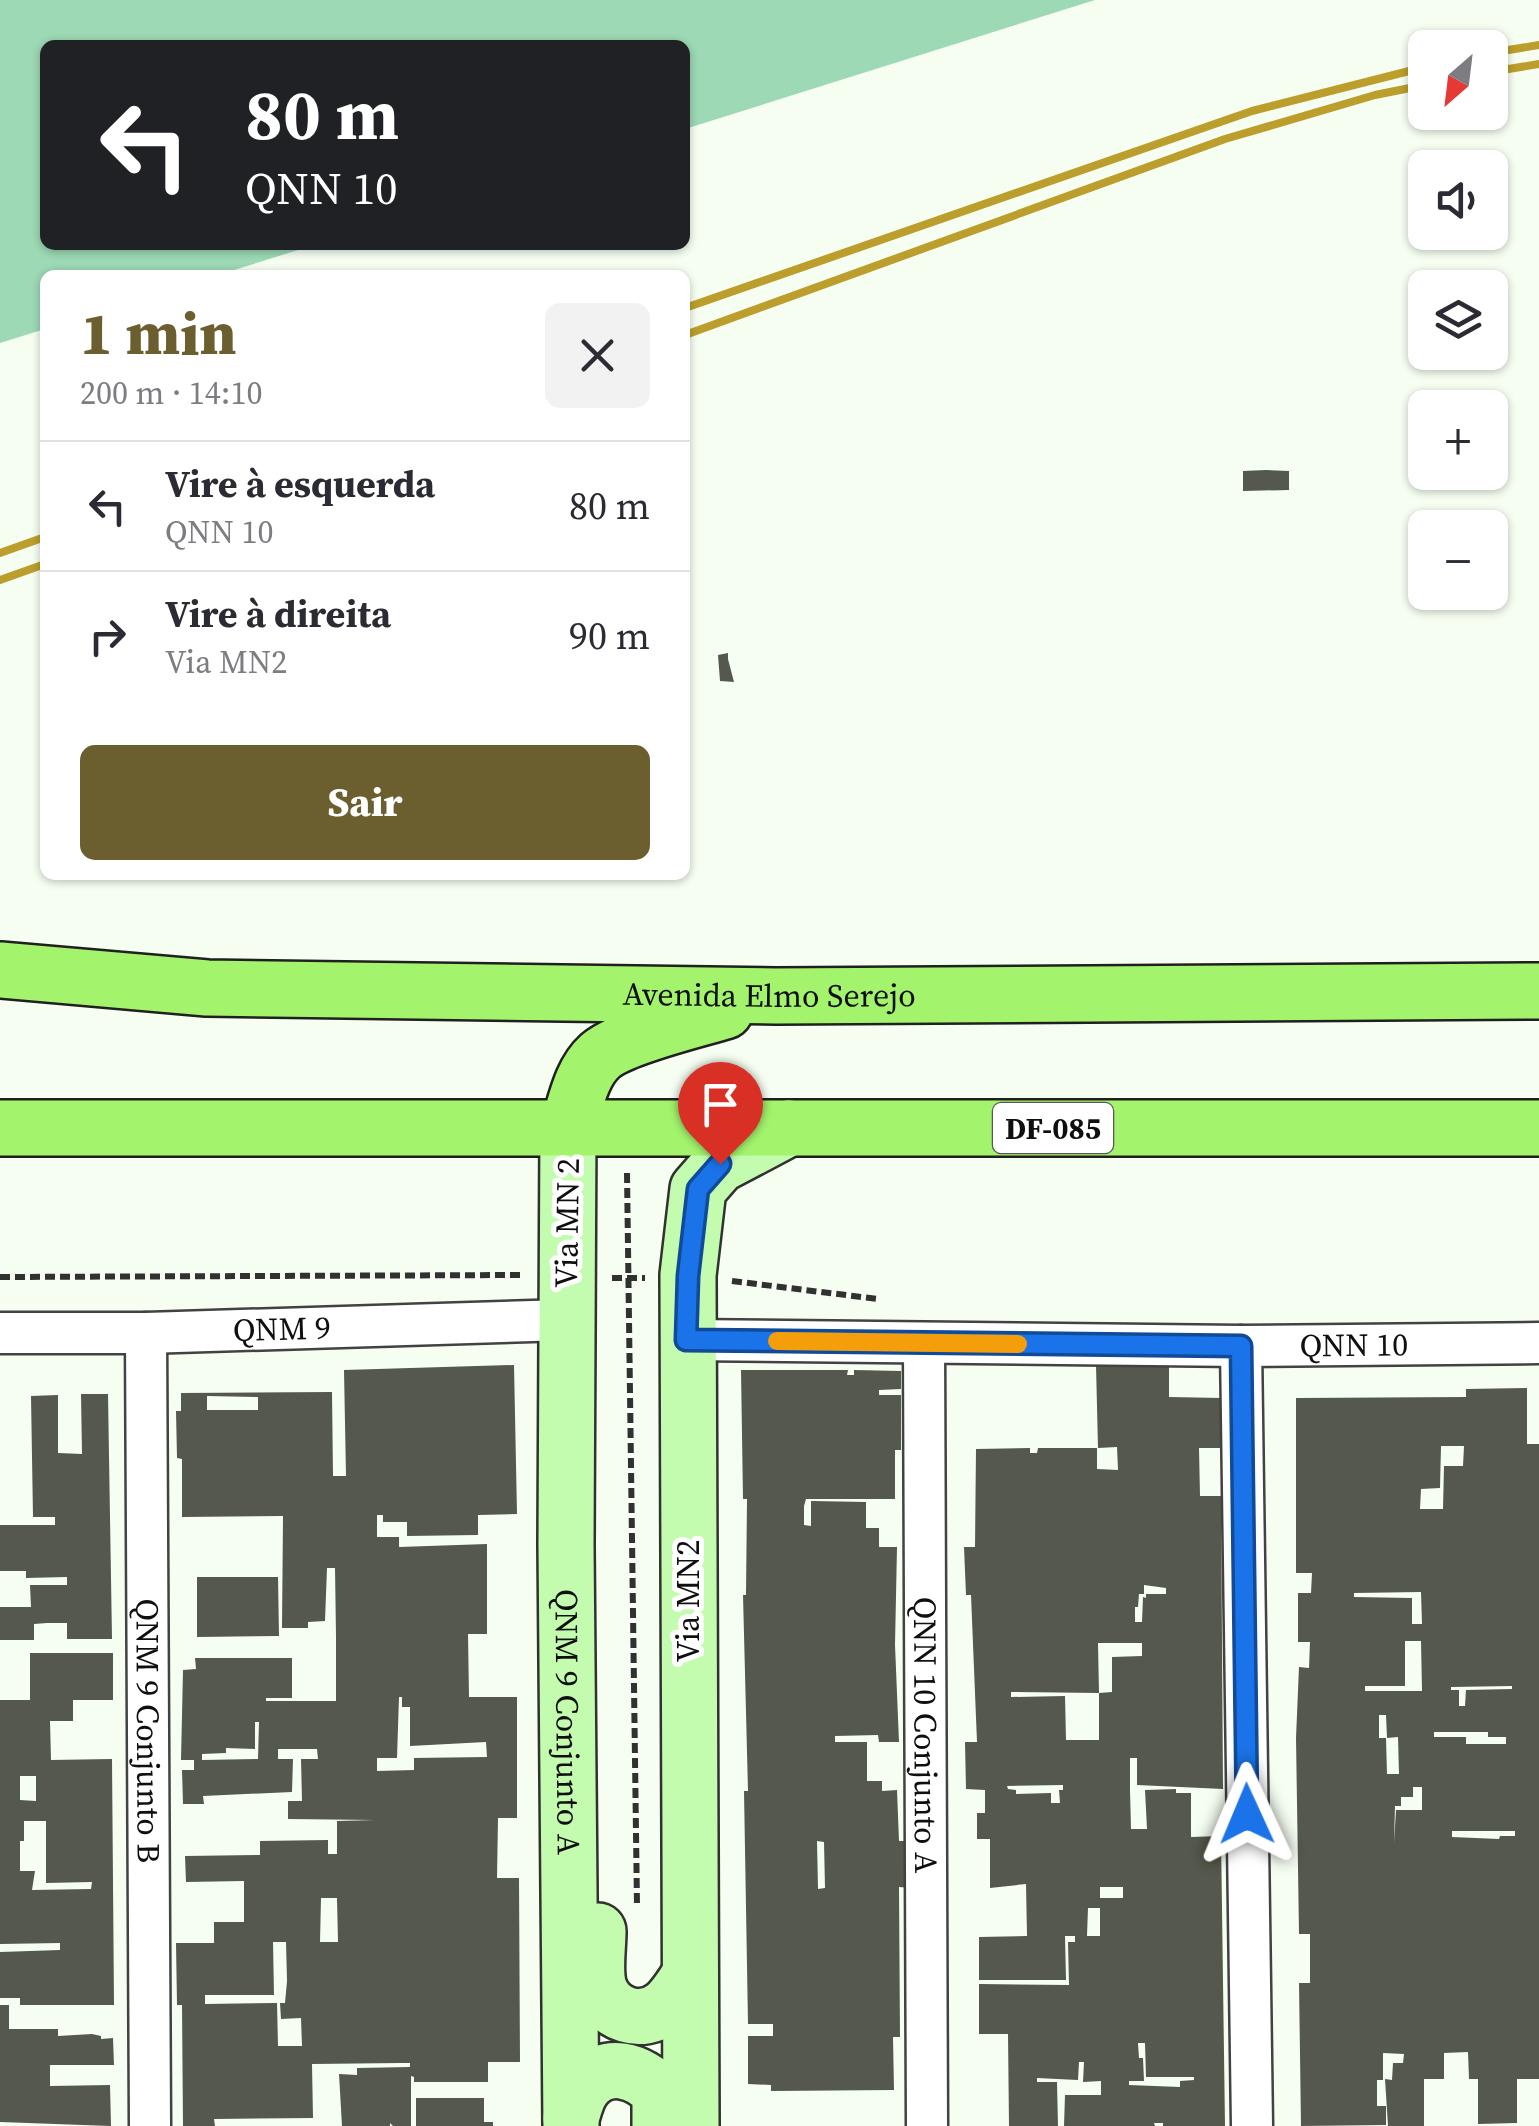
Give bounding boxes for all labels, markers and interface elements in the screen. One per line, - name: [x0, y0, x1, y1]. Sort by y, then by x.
- north arrow: [1408, 30, 1508, 130]
- map controls: [1408, 30, 1508, 610]
- text: 80 m: [245, 66, 399, 162]
- icon: left: [80, 80, 210, 210]
- button: sound: [1408, 150, 1508, 250]
- text: QNN 10: [245, 157, 398, 219]
- button: layers: [1408, 270, 1508, 370]
- text: 1 min: [80, 292, 236, 374]
- button: close: [545, 303, 650, 408]
- text: 200 m · 14:10: [80, 371, 262, 415]
- button: +: [1408, 390, 1508, 490]
- text: Vire à esquerda: [165, 458, 435, 510]
- icon: left: [80, 479, 135, 534]
- text: 80 m: [569, 480, 650, 532]
- text: QNN 10: [165, 510, 273, 554]
- button: −: [1408, 510, 1508, 610]
- text: Vire à direita: [165, 588, 391, 640]
- icon: right: [80, 609, 135, 664]
- text: 90 m: [569, 610, 650, 662]
- text: Via MN2: [165, 640, 287, 684]
- button: Sair: [80, 745, 650, 860]
- street label: Avenida Elmo Serejo: [622, 972, 916, 1018]
- pin: [678, 1062, 763, 1165]
- icon: arrive: [693, 1077, 748, 1132]
- road number: DF-085: [993, 1103, 1113, 1153]
- street label: Via MN 2: [544, 1158, 590, 1288]
- street label: QNM 9: [232, 1305, 332, 1352]
- street label: QNN 10: [1299, 1322, 1408, 1367]
- street label: Via MN2: [666, 1540, 710, 1662]
- street label: QNM 9 Conjunto A: [544, 1589, 591, 1855]
- street label: QNN 10 Conjunto A: [903, 1597, 948, 1873]
- street label: QNM 9 Conjunto B: [125, 1598, 171, 1864]
- position arrow: [1195, 1762, 1299, 1866]

